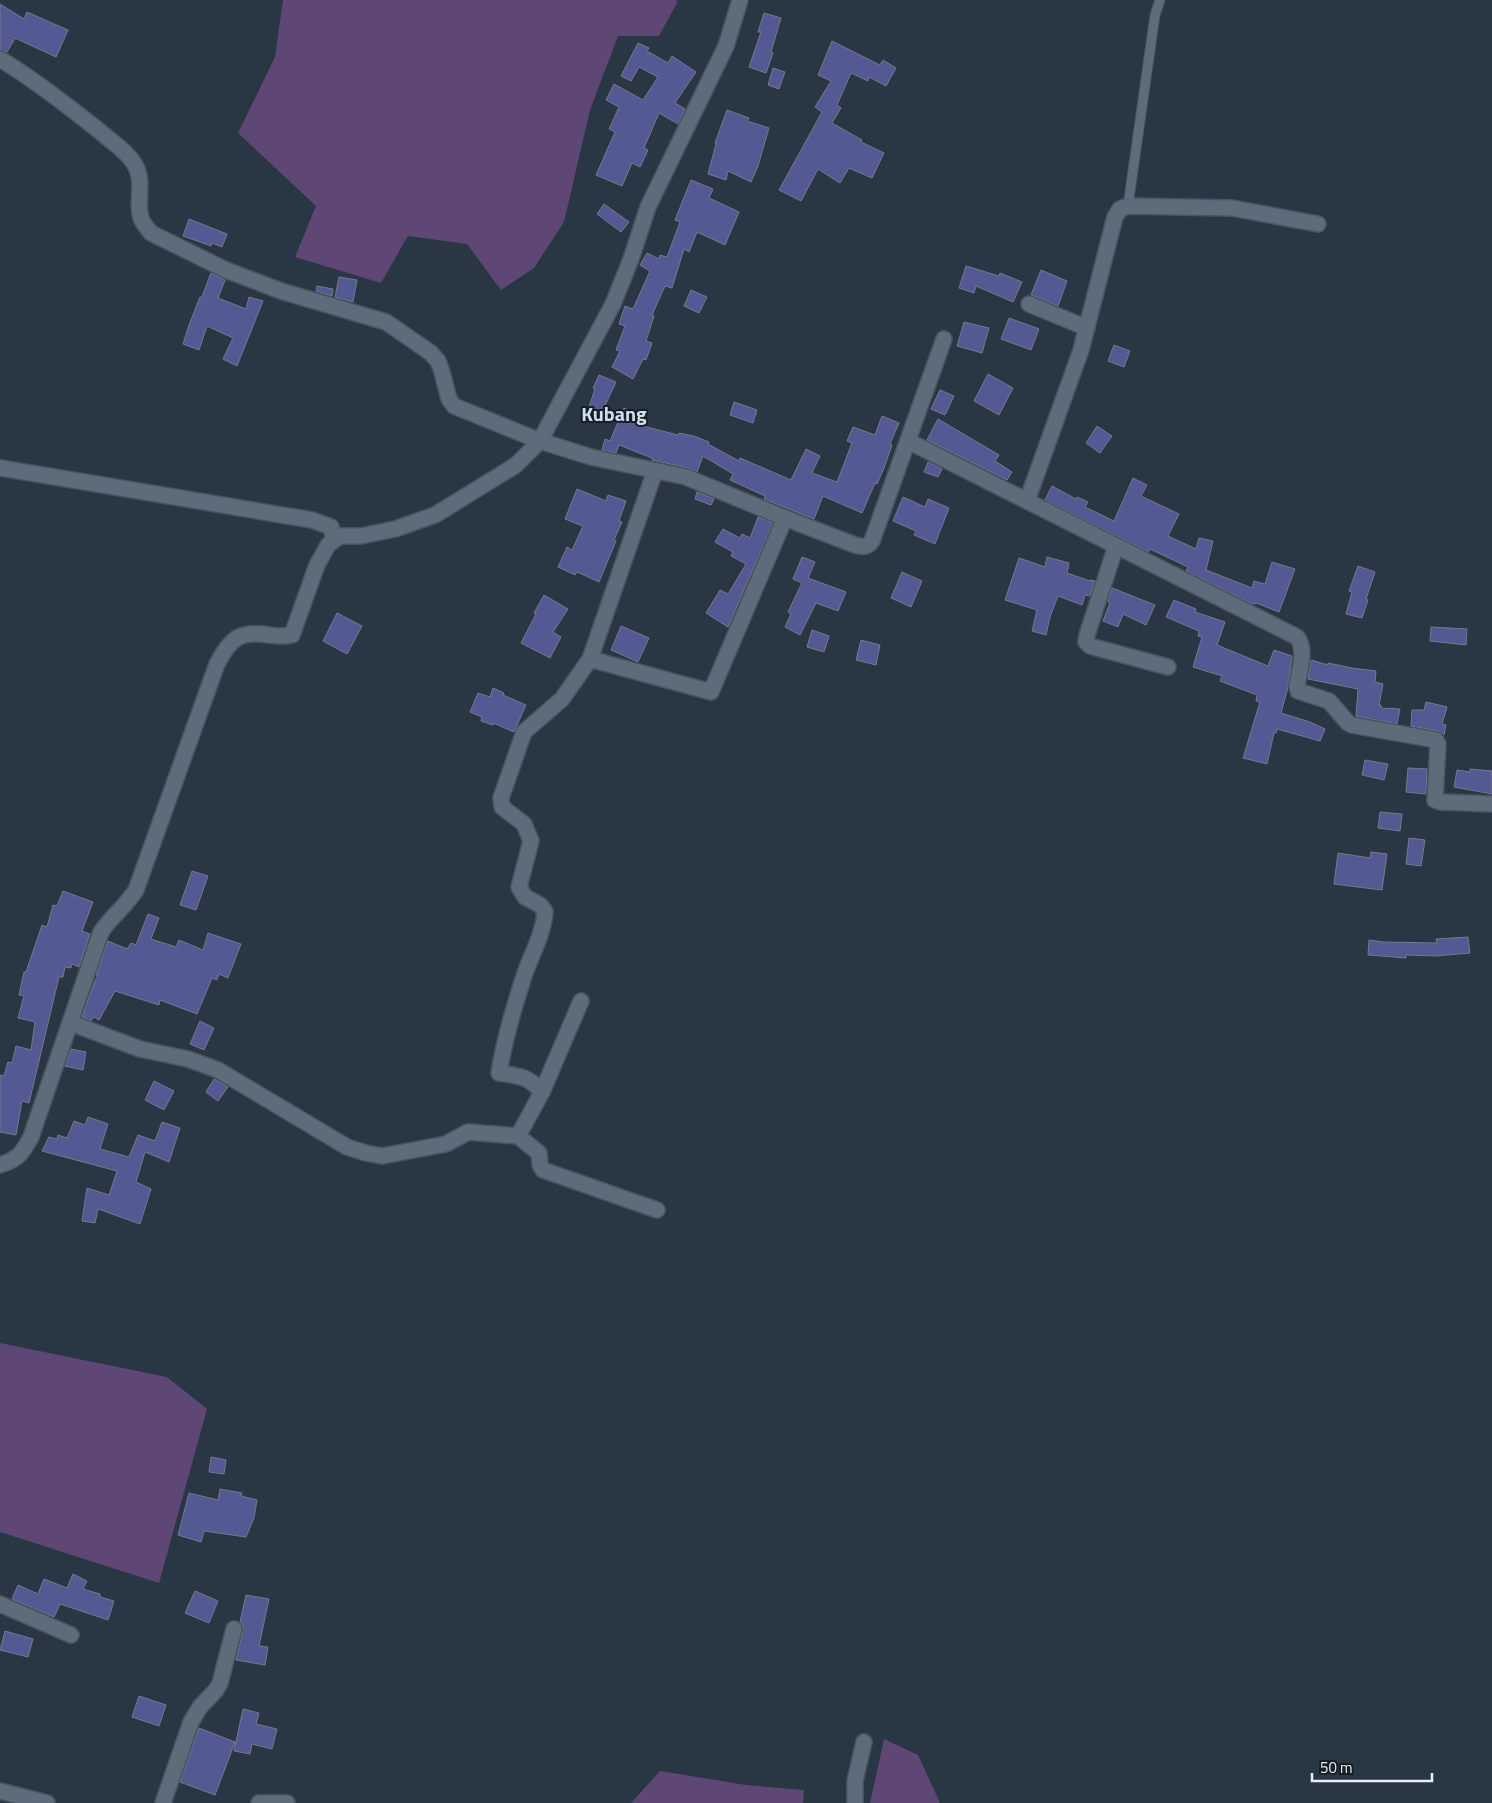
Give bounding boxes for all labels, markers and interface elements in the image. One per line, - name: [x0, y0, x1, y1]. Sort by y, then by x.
- district label: Kubang: [581, 398, 647, 429]
- scale bar: [1312, 1750, 1432, 1782]
- text: 50 m: [1320, 1756, 1353, 1779]

